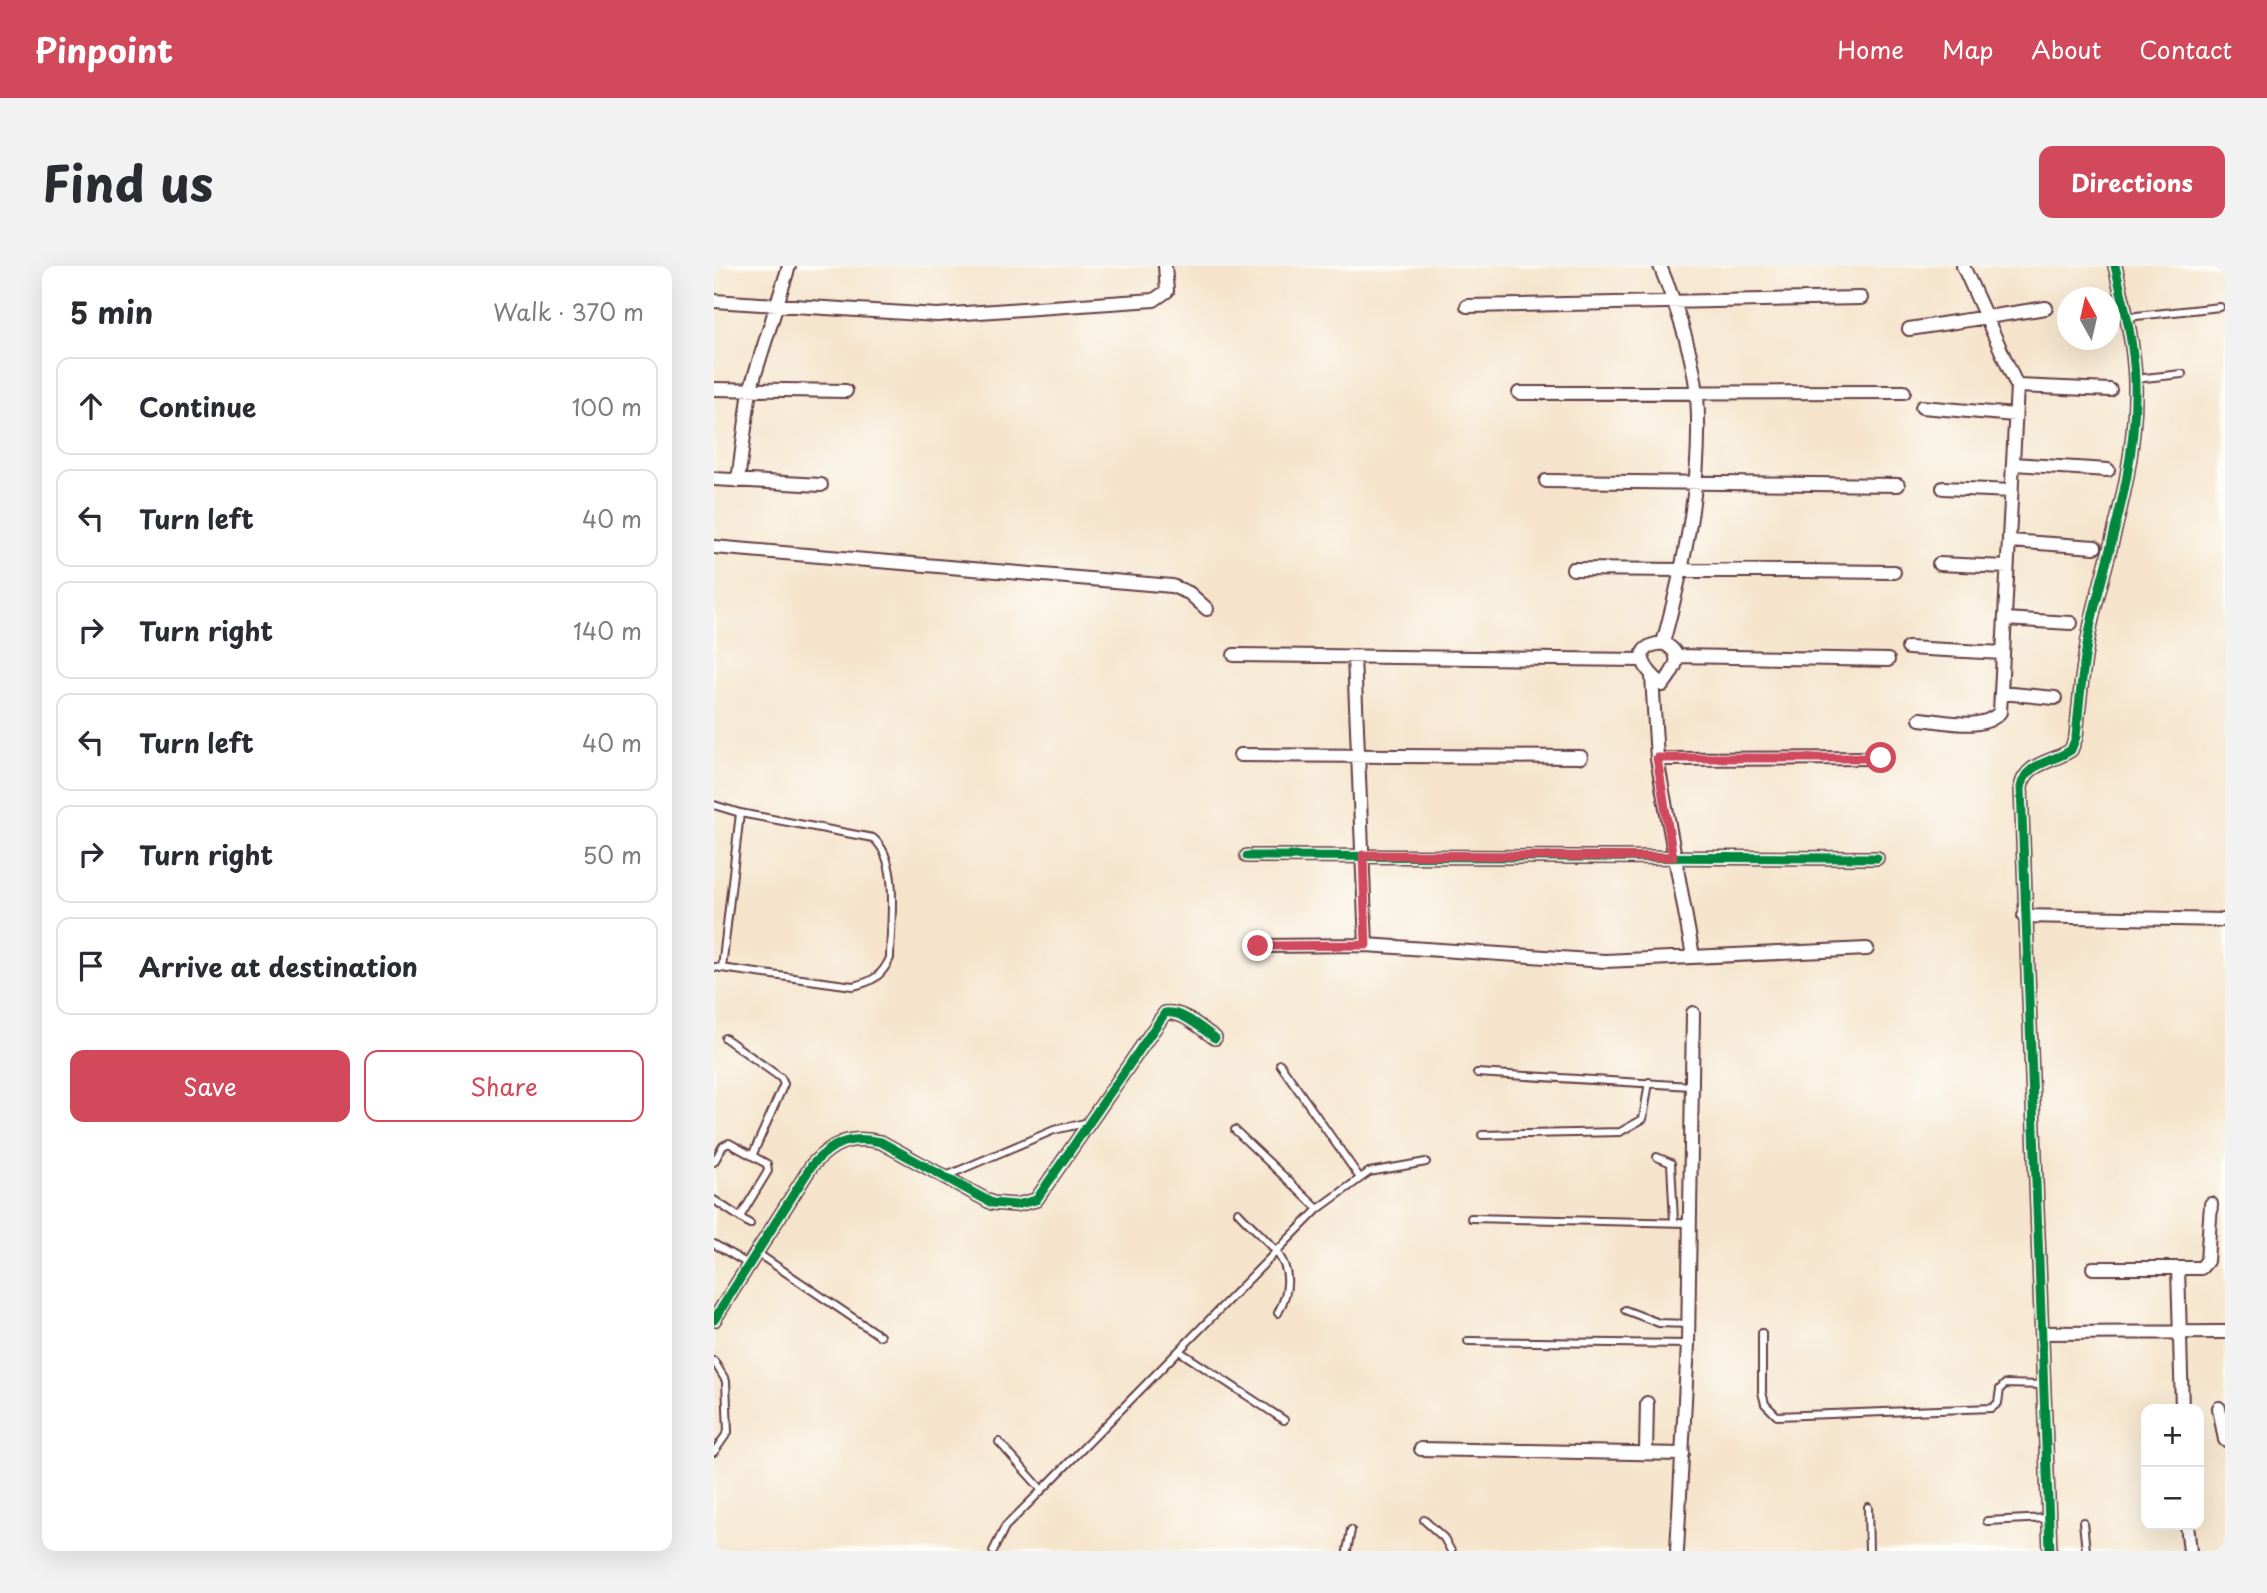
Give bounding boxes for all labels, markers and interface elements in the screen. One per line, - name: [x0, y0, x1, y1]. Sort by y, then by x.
- text: Pinpoint: [35, 24, 173, 74]
- text: Home: [1837, 31, 1904, 67]
- text: Map: [1942, 31, 1993, 67]
- text: About: [2031, 31, 2101, 67]
- text: Contact: [2139, 31, 2232, 67]
- text: Find us: [42, 145, 213, 219]
- button: Directions: [2039, 146, 2225, 218]
- north arrow: [2057, 287, 2120, 350]
- text: 5 min: [70, 289, 153, 334]
- text: Walk · 370 m: [493, 294, 644, 329]
- icon: ahead: [72, 387, 110, 425]
- text: Continue: [139, 387, 256, 426]
- text: 100 m: [572, 389, 642, 424]
- icon: left: [72, 499, 110, 537]
- text: Turn left: [139, 499, 254, 538]
- text: 40 m: [582, 501, 642, 536]
- icon: right: [72, 611, 110, 649]
- text: Turn right: [139, 611, 273, 650]
- text: 140 m: [573, 613, 642, 648]
- icon: left: [72, 723, 110, 761]
- text: Turn left: [139, 723, 254, 762]
- text: 40 m: [582, 725, 642, 760]
- route start: [1865, 742, 1896, 773]
- icon: right: [72, 835, 110, 873]
- text: Turn right: [139, 835, 273, 874]
- text: 50 m: [582, 837, 642, 872]
- route end: [1242, 930, 1273, 961]
- icon: arrive: [72, 947, 110, 985]
- text: Arrive at destination: [139, 947, 418, 986]
- button: Save: [70, 1050, 350, 1122]
- button: Share: [364, 1050, 644, 1122]
- map controls: [2141, 1404, 2204, 1530]
- button: +: [2141, 1404, 2204, 1467]
- button: −: [2141, 1467, 2204, 1530]

